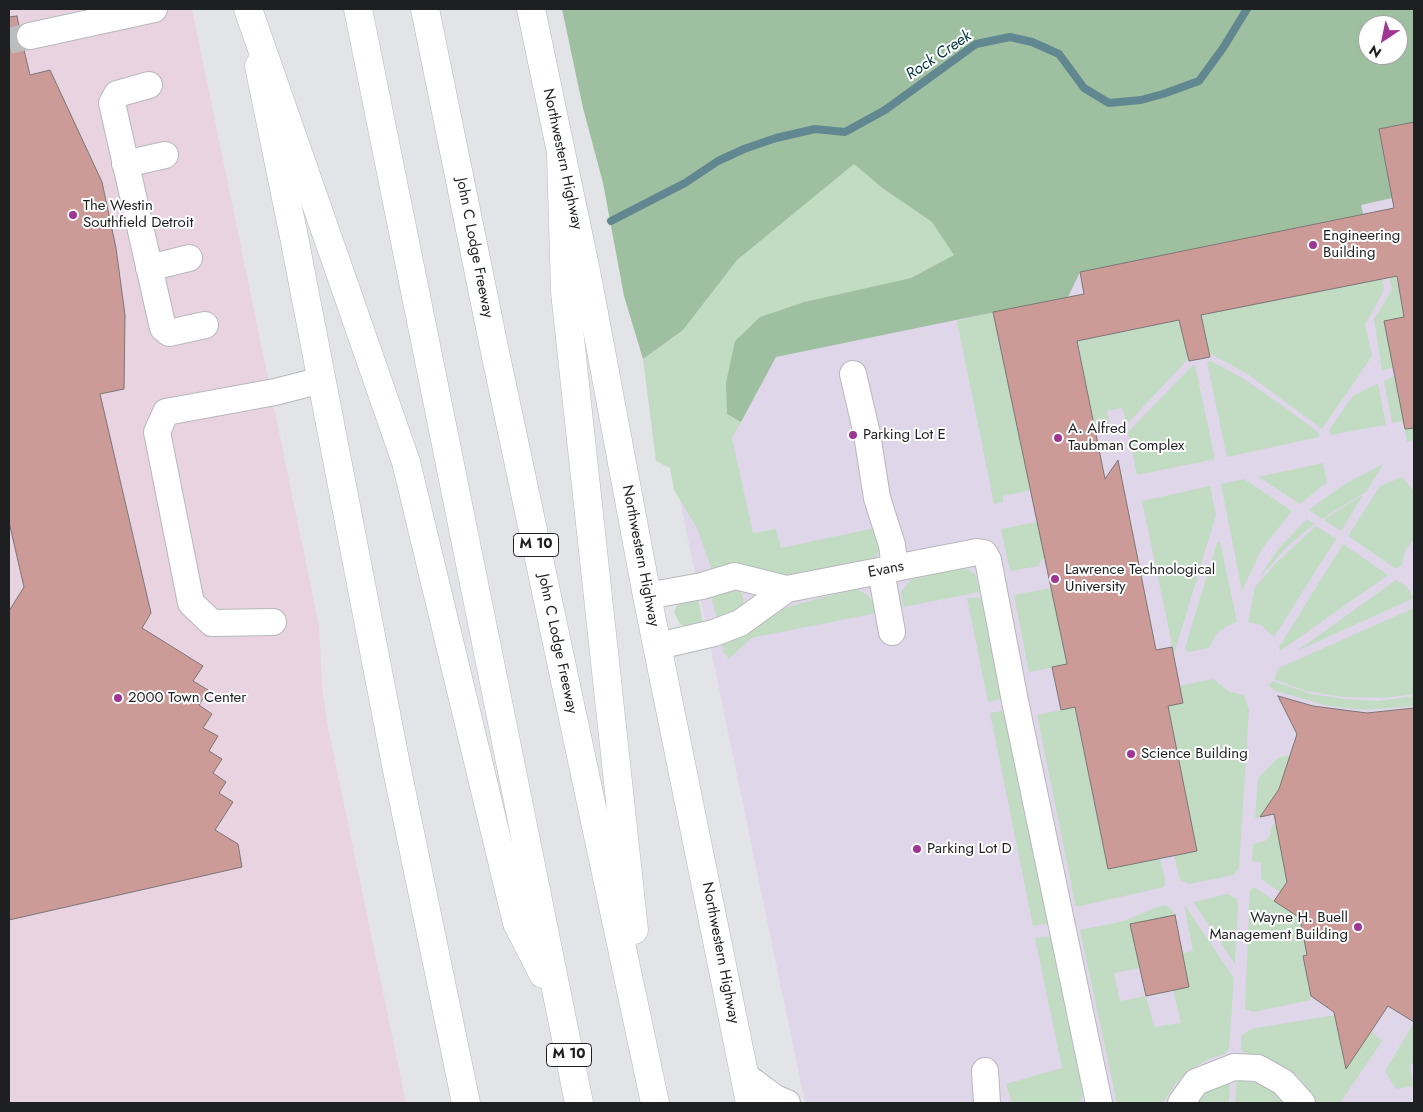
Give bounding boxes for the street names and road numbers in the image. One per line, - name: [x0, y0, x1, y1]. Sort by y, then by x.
- street label: Northwestern Highway: [538, 87, 586, 231]
- street label: John C Lodge Freeway: [452, 176, 496, 320]
- street label: Northwestern Highway: [617, 484, 663, 628]
- road number: M 10: [514, 534, 558, 556]
- street label: Evans: [867, 558, 905, 582]
- street label: John C Lodge Freeway: [533, 573, 581, 715]
- street label: Northwestern Highway: [697, 881, 743, 1025]
- road number: M 10: [546, 1044, 592, 1066]

